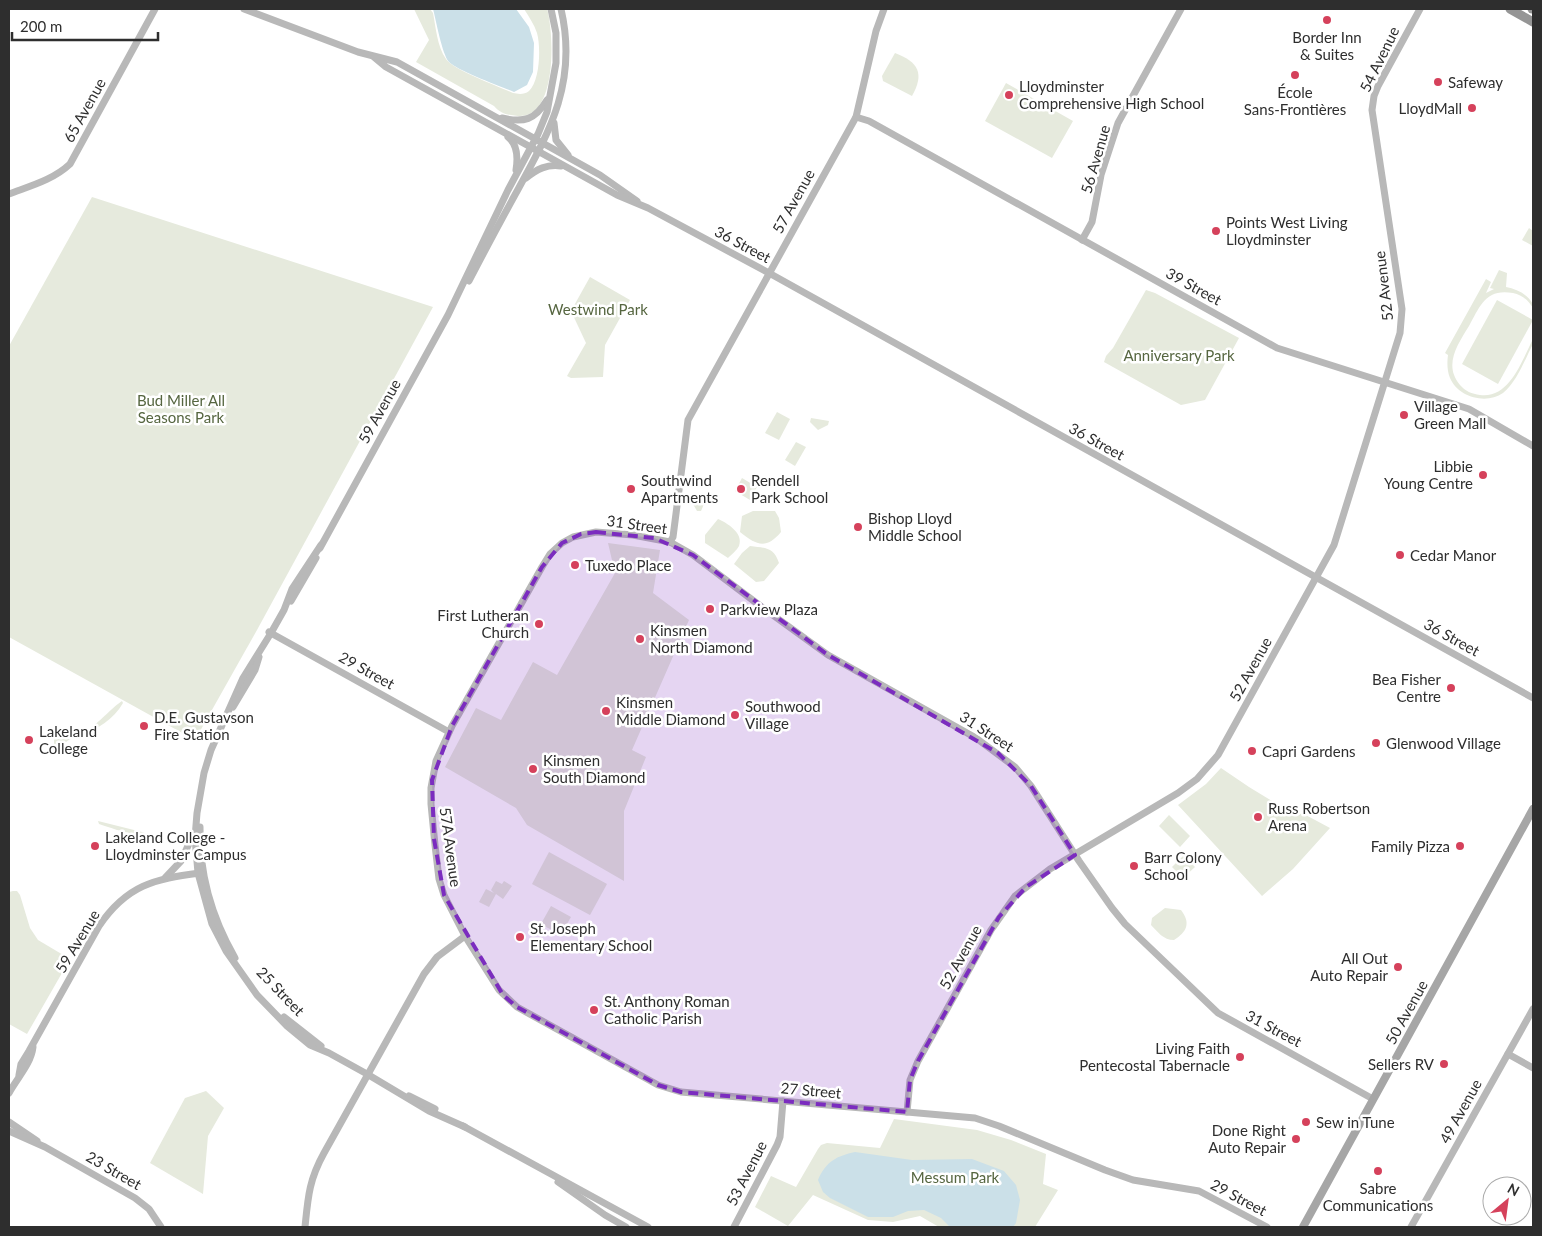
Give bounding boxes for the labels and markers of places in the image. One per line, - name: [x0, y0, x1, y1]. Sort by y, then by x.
- marker: Border Inn & Suites: [1321, 14, 1333, 26]
- place label: Border Inn & Suites: [1292, 28, 1362, 63]
- marker: École Sans-Frontières: [1289, 69, 1301, 81]
- place label: Safeway: [1448, 73, 1503, 91]
- marker: Safeway: [1432, 76, 1444, 88]
- place label: Lloydminster Comprehensive High School: [1019, 77, 1204, 112]
- place label: École Sans-Frontières: [1244, 83, 1346, 118]
- marker: Lloydminster Comprehensive High School: [1003, 89, 1015, 101]
- place label: LloydMall: [1398, 99, 1462, 117]
- marker: LloydMall: [1466, 102, 1478, 114]
- place label: Points West Living Lloydminster: [1226, 213, 1348, 248]
- marker: Points West Living Lloydminster: [1210, 225, 1222, 237]
- place label: Village Green Mall: [1414, 397, 1486, 432]
- marker: Village Green Mall: [1398, 409, 1410, 421]
- place label: Libbie Young Centre: [1384, 457, 1473, 492]
- marker: Libbie Young Centre: [1477, 469, 1489, 481]
- place label: Southwind Apartments: [641, 471, 718, 506]
- place label: Rendell Park School: [751, 471, 828, 506]
- marker: Southwind Apartments: [625, 483, 637, 495]
- marker: Rendell Park School: [735, 483, 747, 495]
- place label: Bishop Lloyd Middle School: [868, 509, 962, 544]
- marker: Bishop Lloyd Middle School: [852, 521, 864, 533]
- place label: Cedar Manor: [1410, 546, 1497, 564]
- marker: Cedar Manor: [1394, 549, 1406, 561]
- place label: Tuxedo Place: [585, 556, 671, 574]
- marker: Tuxedo Place: [569, 559, 581, 571]
- place label: Parkview Plaza: [720, 600, 818, 618]
- marker: Parkview Plaza: [704, 603, 716, 615]
- place label: First Lutheran Church: [437, 606, 529, 641]
- marker: First Lutheran Church: [533, 618, 545, 630]
- place label: Kinsmen North Diamond: [650, 621, 753, 656]
- marker: Kinsmen North Diamond: [634, 633, 646, 645]
- place label: Bea Fisher Centre: [1372, 670, 1442, 705]
- marker: Bea Fisher Centre: [1445, 682, 1457, 694]
- place label: Kinsmen Middle Diamond: [616, 693, 725, 728]
- place label: Southwood Village: [745, 697, 821, 732]
- marker: Kinsmen Middle Diamond: [600, 705, 612, 717]
- place label: D.E. Gustavson Fire Station: [154, 708, 254, 743]
- marker: Southwood Village: [729, 709, 741, 721]
- marker: D.E. Gustavson Fire Station: [138, 720, 150, 732]
- place label: Lakeland College: [39, 722, 97, 757]
- marker: Lakeland College: [23, 734, 35, 746]
- place label: Glenwood Village: [1386, 734, 1501, 752]
- marker: Glenwood Village: [1370, 737, 1382, 749]
- place label: Capri Gardens: [1262, 742, 1356, 760]
- marker: Capri Gardens: [1246, 745, 1258, 757]
- place label: Kinsmen South Diamond: [543, 751, 645, 786]
- marker: Kinsmen South Diamond: [527, 763, 539, 775]
- place label: Russ Robertson Arena: [1268, 799, 1370, 834]
- marker: Russ Robertson Arena: [1252, 811, 1264, 823]
- place label: Lakeland College - Lloydminster Campus: [105, 828, 247, 863]
- place label: Family Pizza: [1371, 837, 1450, 855]
- marker: Lakeland College - Lloydminster Campus: [89, 840, 101, 852]
- marker: Family Pizza: [1454, 840, 1466, 852]
- place label: Barr Colony School: [1144, 848, 1222, 883]
- marker: Barr Colony School: [1128, 860, 1140, 872]
- place label: St. Joseph Elementary School: [530, 919, 652, 954]
- marker: St. Joseph Elementary School: [514, 931, 526, 943]
- place label: All Out Auto Repair: [1310, 949, 1389, 984]
- marker: All Out Auto Repair: [1392, 961, 1404, 973]
- place label: St. Anthony Roman Catholic Parish: [604, 992, 730, 1027]
- marker: St. Anthony Roman Catholic Parish: [588, 1004, 600, 1016]
- place label: Living Faith Pentecostal Tabernacle: [1079, 1039, 1230, 1074]
- marker: Living Faith Pentecostal Tabernacle: [1234, 1051, 1246, 1063]
- place label: Sellers RV: [1368, 1055, 1435, 1073]
- marker: Sellers RV: [1438, 1058, 1450, 1070]
- place label: Sew in Tune: [1316, 1113, 1395, 1131]
- marker: Sew in Tune: [1300, 1116, 1312, 1128]
- place label: Done Right Auto Repair: [1208, 1121, 1287, 1156]
- marker: Done Right Auto Repair: [1290, 1133, 1302, 1145]
- marker: Sabre Communications: [1372, 1165, 1384, 1177]
- place label: Sabre Communications: [1323, 1179, 1433, 1214]

